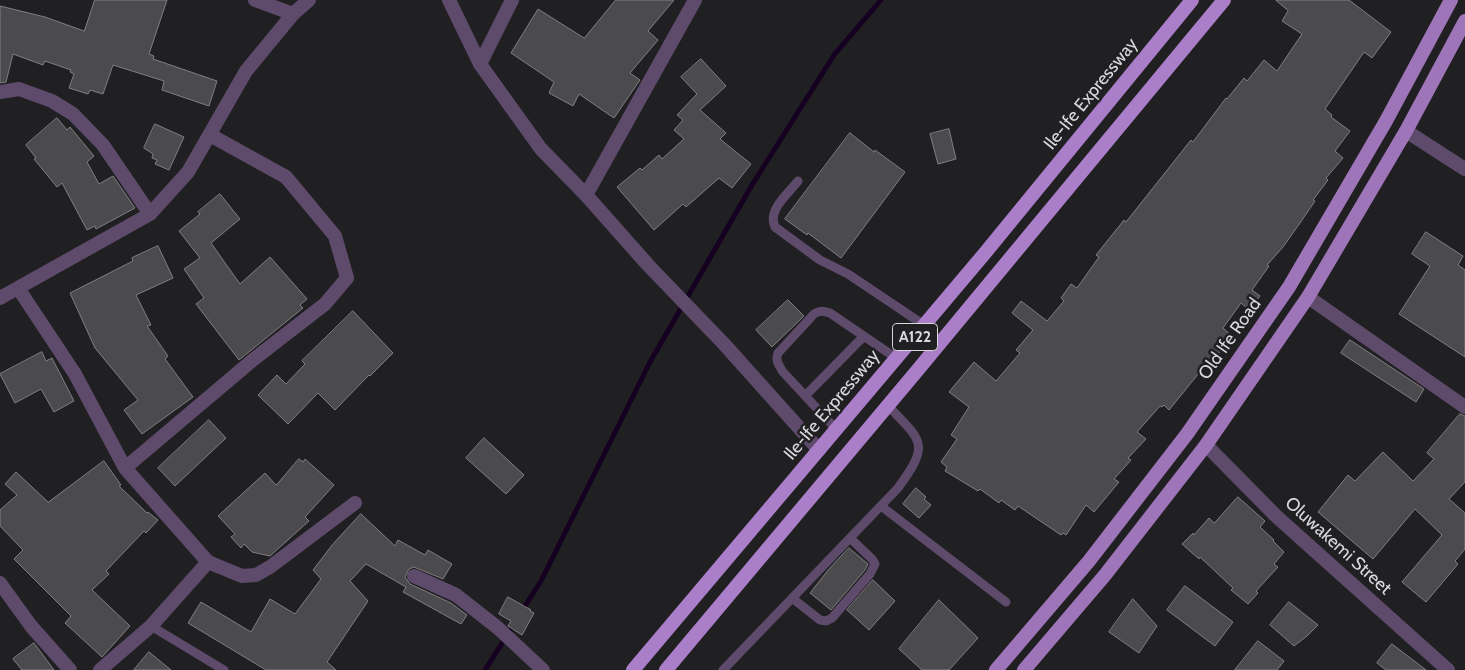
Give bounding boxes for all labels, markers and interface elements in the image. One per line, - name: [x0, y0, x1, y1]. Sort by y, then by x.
- street label: Ile-Ife Expressway: [1039, 34, 1143, 154]
- street label: Old Ife Road: [1194, 294, 1266, 384]
- road number: A122: [892, 324, 938, 351]
- street label: Ile-Ife Expressway: [780, 345, 884, 465]
- street label: Oluwakemi Street: [1280, 493, 1396, 599]

